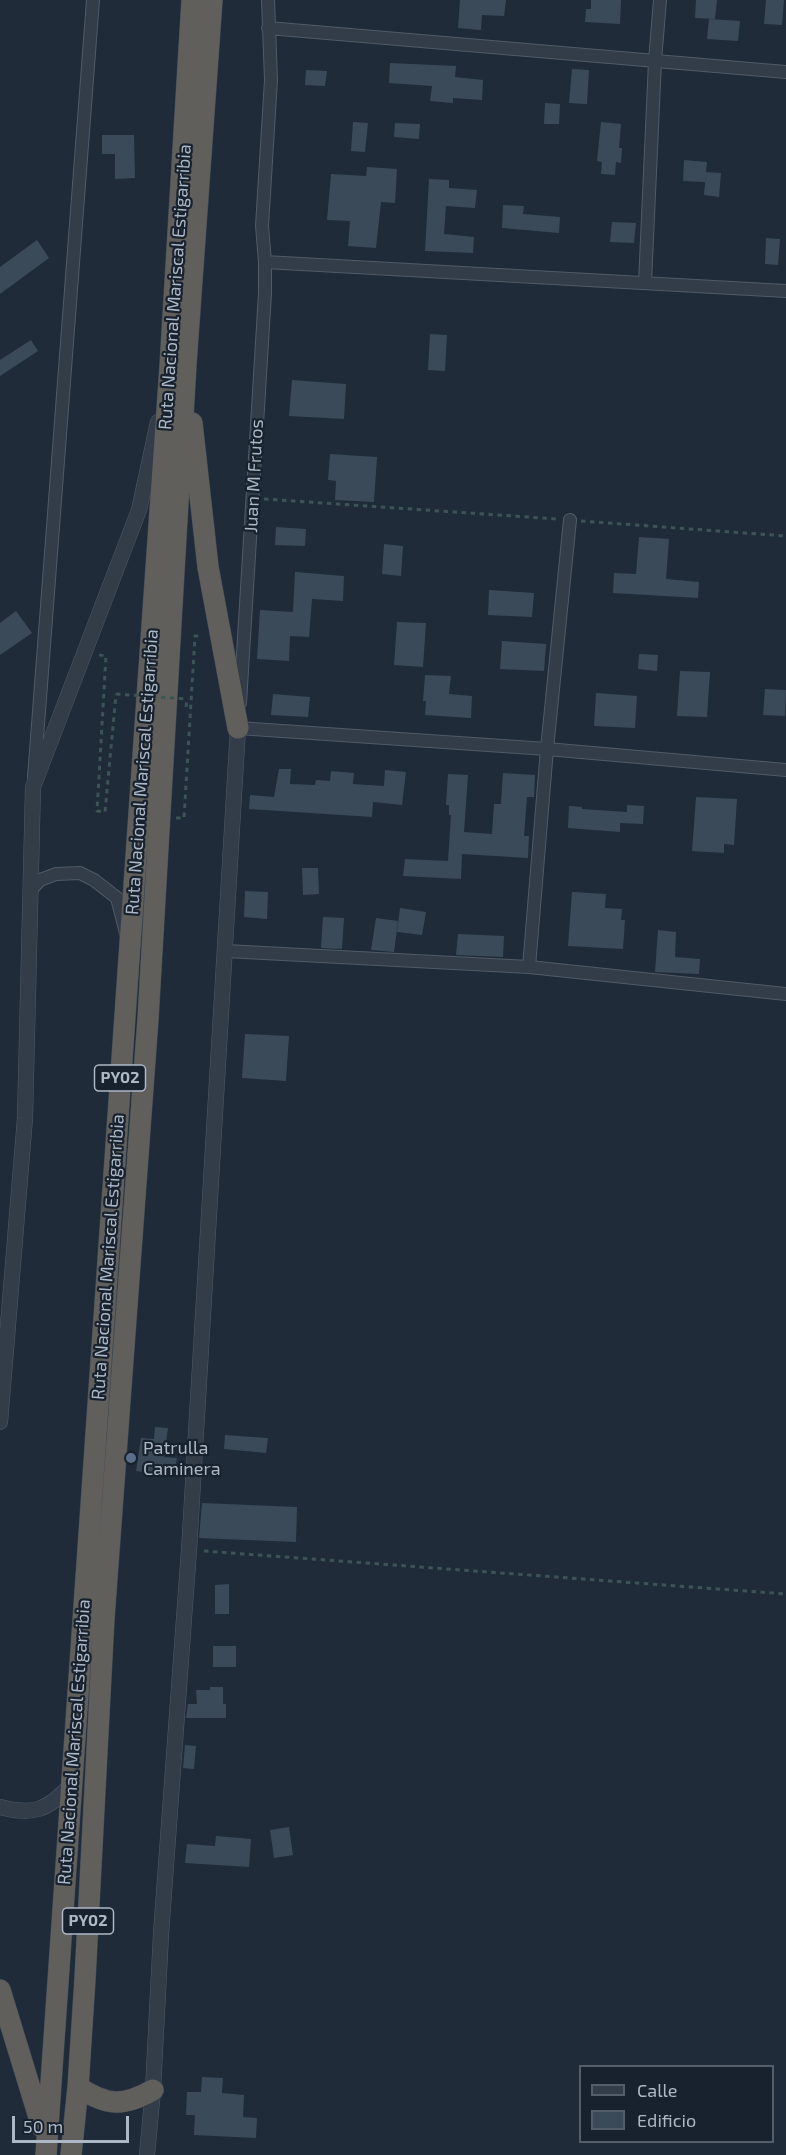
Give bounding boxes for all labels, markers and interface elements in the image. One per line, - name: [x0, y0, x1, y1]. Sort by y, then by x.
- street label: Ruta Nacional Mariscal Estigarribia: [154, 143, 196, 431]
- street label: Juan M Frutos: [240, 419, 268, 533]
- street label: Ruta Nacional Mariscal Estigarribia: [121, 628, 163, 916]
- road number: PY02: [94, 1065, 146, 1091]
- street label: Ruta Nacional Mariscal Estigarribia: [87, 1113, 129, 1401]
- place label: Patrulla Caminera: [143, 1437, 221, 1480]
- marker: Patrulla Caminera: [124, 1451, 138, 1465]
- street label: Ruta Nacional Mariscal Estigarribia: [53, 1598, 95, 1886]
- road number: PY02: [62, 1908, 113, 1934]
- legend: [579, 2065, 774, 2143]
- text: Calle: [637, 2079, 678, 2101]
- scale bar: [15, 2104, 132, 2142]
- text: Edificio: [637, 2109, 696, 2131]
- text: 50 m: [23, 2115, 63, 2137]

